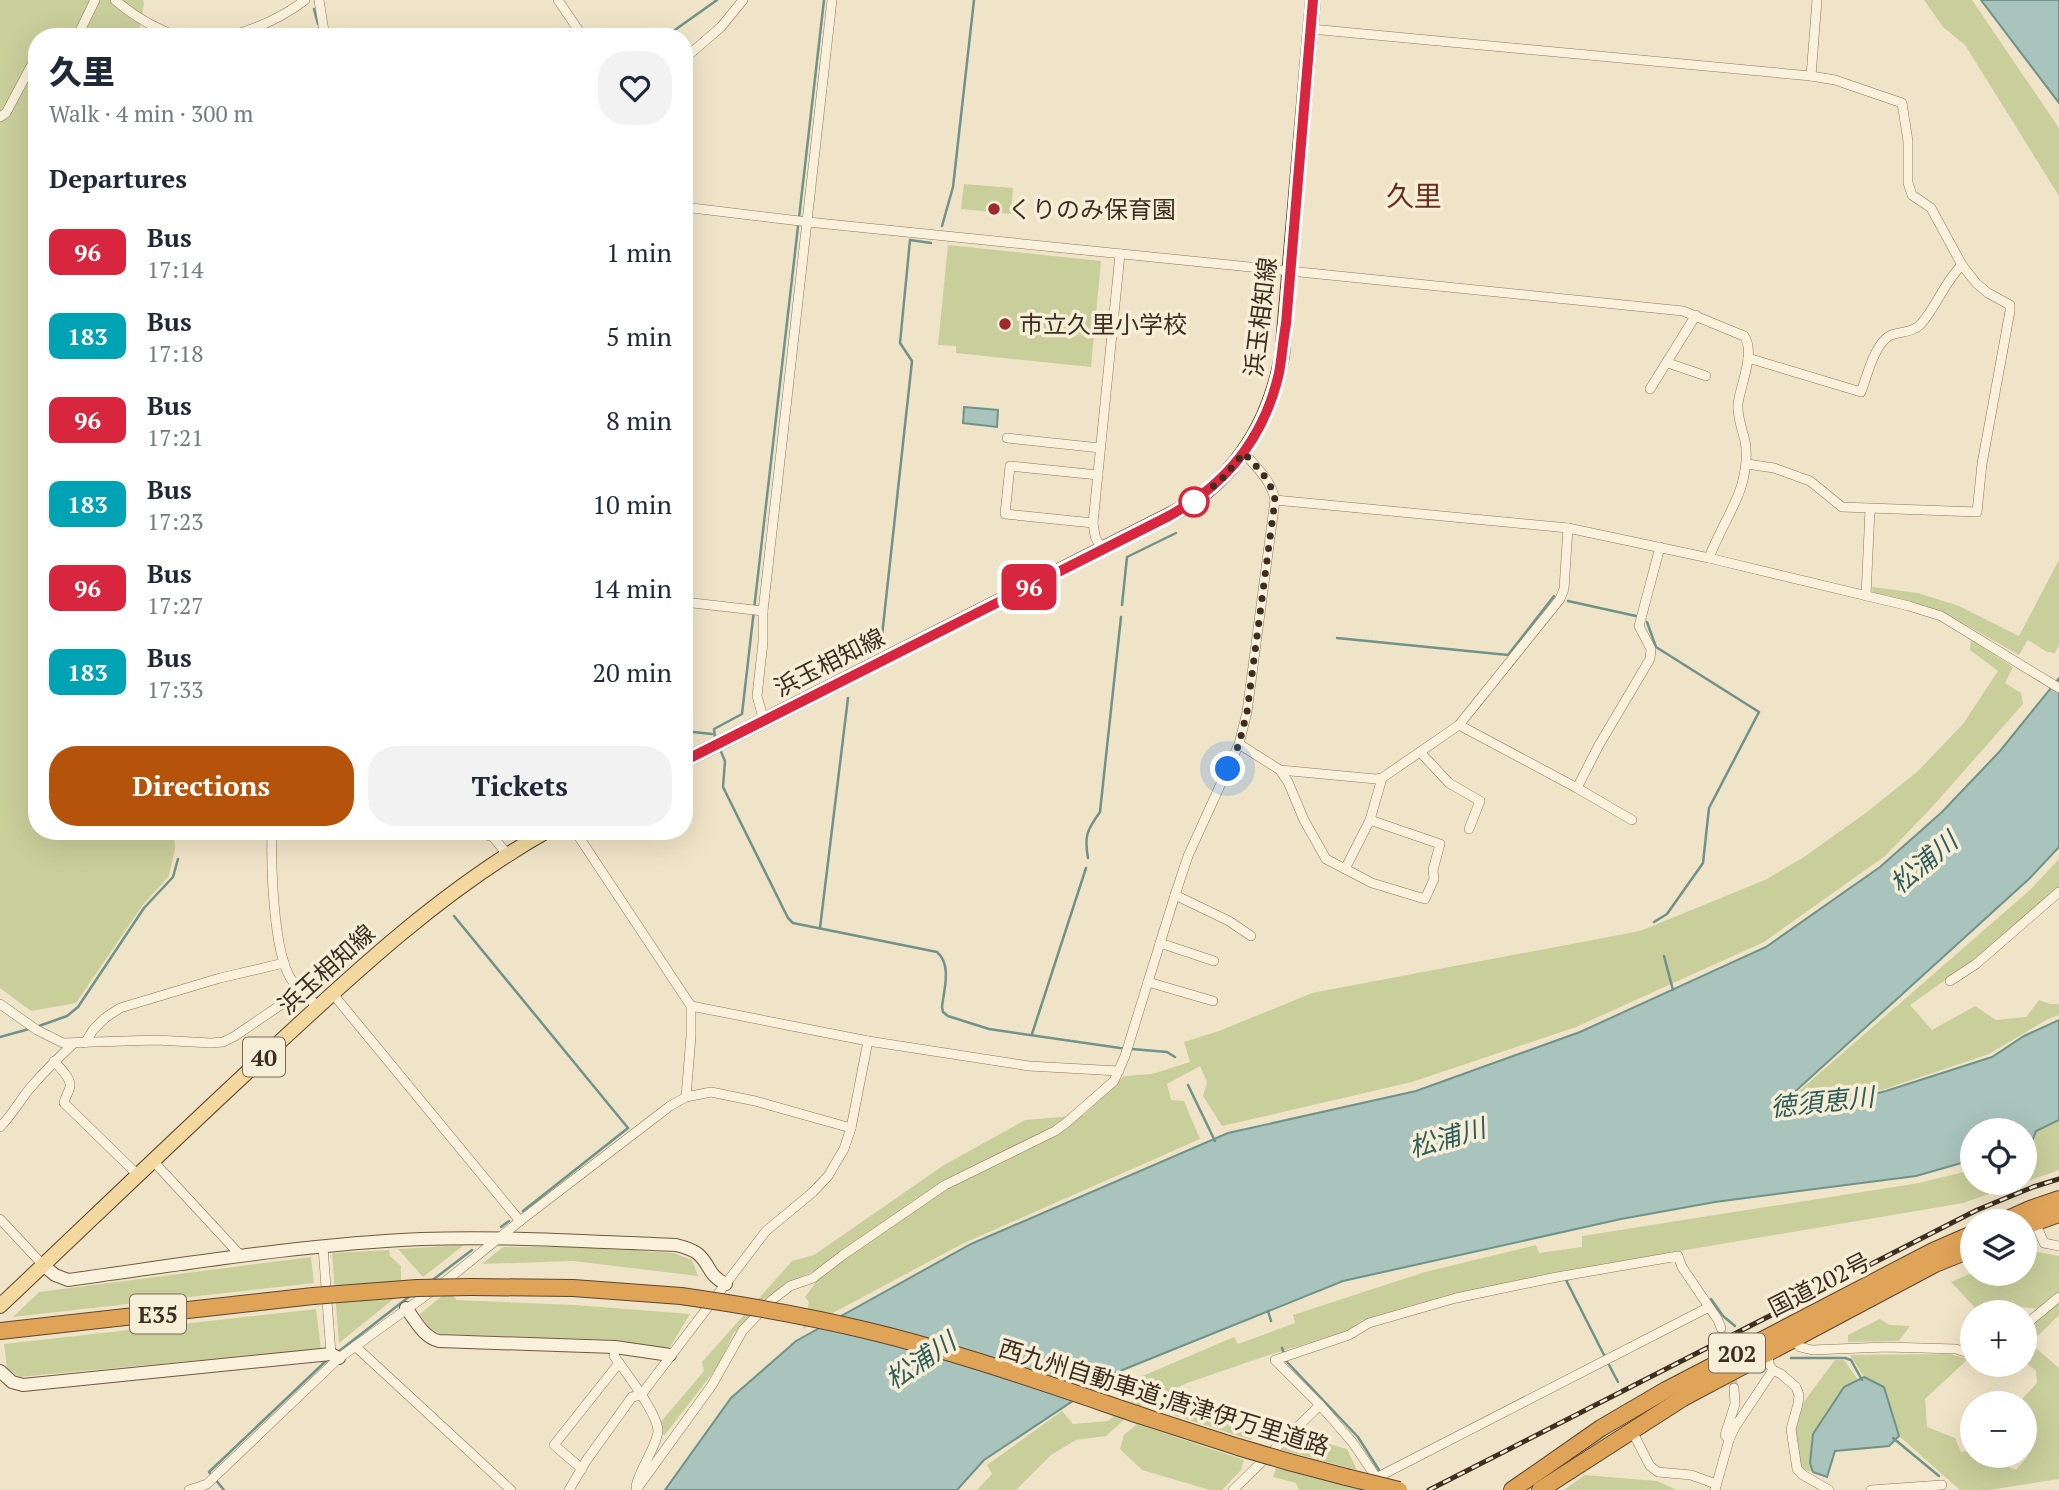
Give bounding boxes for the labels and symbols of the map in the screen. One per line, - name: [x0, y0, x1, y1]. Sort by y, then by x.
- district label: 久里: [1386, 177, 1442, 214]
- place label: くりのみ保育園: [1008, 193, 1176, 225]
- marker: くりのみ保育園: [986, 201, 1002, 217]
- street label: 浜玉相知線: [1237, 255, 1283, 379]
- place label: 市立久里小学校: [1019, 308, 1187, 340]
- marker: 市立久里小学校: [997, 316, 1013, 332]
- unlabelled marker: [1179, 487, 1209, 517]
- line badge: 96: [998, 564, 1060, 610]
- street label: 浜玉相知線: [768, 621, 890, 703]
- your location: [1210, 751, 1245, 786]
- water label: 松浦川: [1882, 822, 1966, 900]
- street label: 浜玉相知線: [271, 917, 381, 1021]
- road number: 40: [243, 1038, 285, 1076]
- water label: 徳須恵川: [1769, 1078, 1878, 1123]
- water label: 松浦川: [1405, 1109, 1492, 1164]
- street label: 国道202号: [1763, 1245, 1875, 1323]
- road number: E35: [130, 1294, 186, 1334]
- water label: 松浦川: [878, 1322, 964, 1396]
- street label: 西九州自動車道;唐津伊万里道路: [995, 1331, 1333, 1463]
- road number: 202: [1709, 1334, 1765, 1372]

